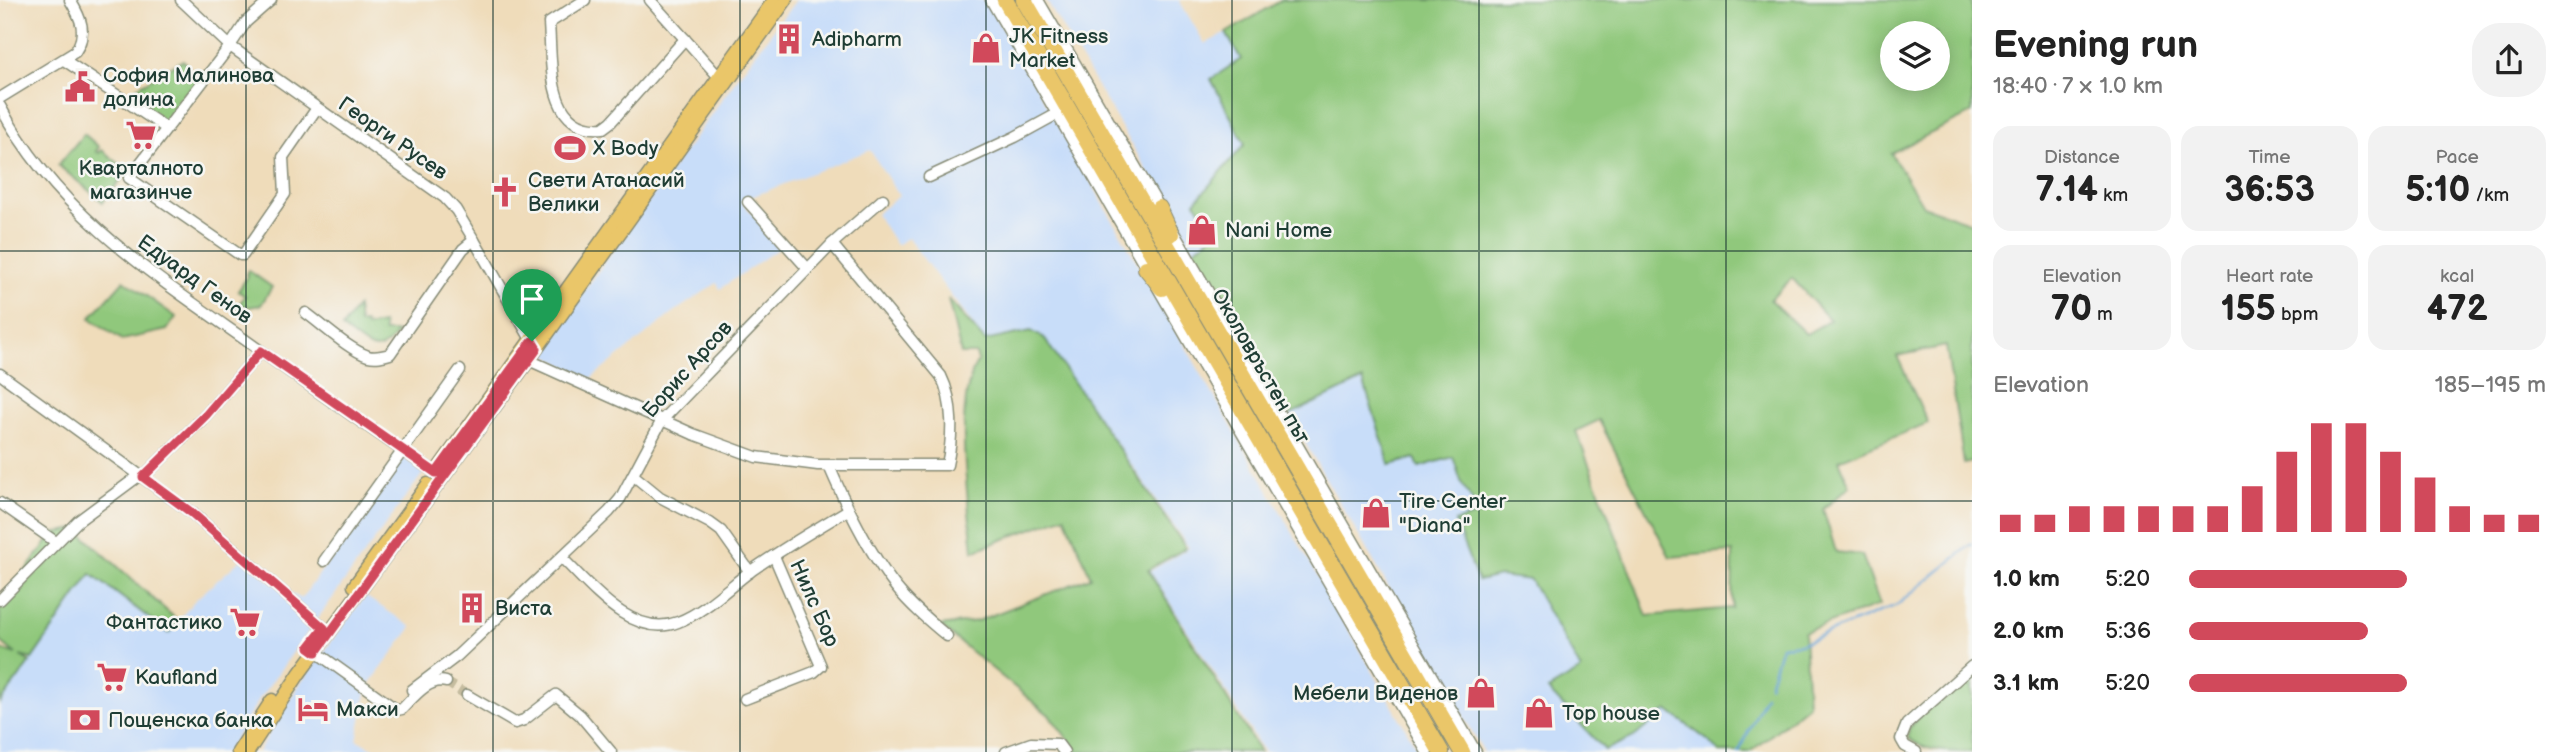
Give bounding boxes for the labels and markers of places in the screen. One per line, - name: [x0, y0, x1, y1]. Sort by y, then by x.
- building icon: Adipharm: [772, 22, 806, 56]
- place label: JK Fitness Market: [1009, 24, 1109, 73]
- place label: Adipharm: [812, 27, 902, 52]
- shop icon: JK Fitness Market: [969, 31, 1003, 65]
- place label: София Малинова долина: [103, 63, 275, 112]
- public building icon: София Малинова долина: [63, 70, 97, 104]
- supermarket icon: Кварталното магазинче: [124, 118, 158, 152]
- sports icon: X Body: [553, 131, 587, 165]
- place label: X Body: [592, 136, 659, 161]
- place label: Кварталното магазинче: [79, 156, 203, 205]
- place label: Свети Атанасий Велики: [528, 168, 685, 217]
- church icon: Свети Атанасий Велики: [488, 175, 522, 209]
- shop icon: Nani Home: [1185, 213, 1219, 247]
- place label: Nani Home: [1225, 218, 1332, 243]
- pin: [502, 269, 562, 341]
- place label: Tire Center "Diana": [1399, 489, 1506, 538]
- shop icon: Tire Center "Diana": [1359, 496, 1393, 530]
- building icon: Виста: [455, 591, 489, 625]
- place label: Виста: [495, 596, 553, 621]
- supermarket icon: Фантастико: [228, 605, 262, 639]
- place label: Фантастико: [106, 610, 222, 635]
- supermarket icon: Kaufland: [95, 660, 129, 694]
- place label: Kaufland: [135, 665, 218, 690]
- shop icon: Мебели Виденов: [1464, 676, 1498, 710]
- place label: Мебели Виденов: [1293, 681, 1458, 706]
- hotel icon: Макси: [296, 692, 330, 726]
- shop icon: Top house: [1522, 696, 1556, 730]
- place label: Макси: [336, 697, 399, 722]
- place label: Top house: [1562, 701, 1660, 726]
- bank icon: Пощенска банка: [68, 703, 102, 737]
- place label: Пощенска банка: [108, 708, 274, 733]

